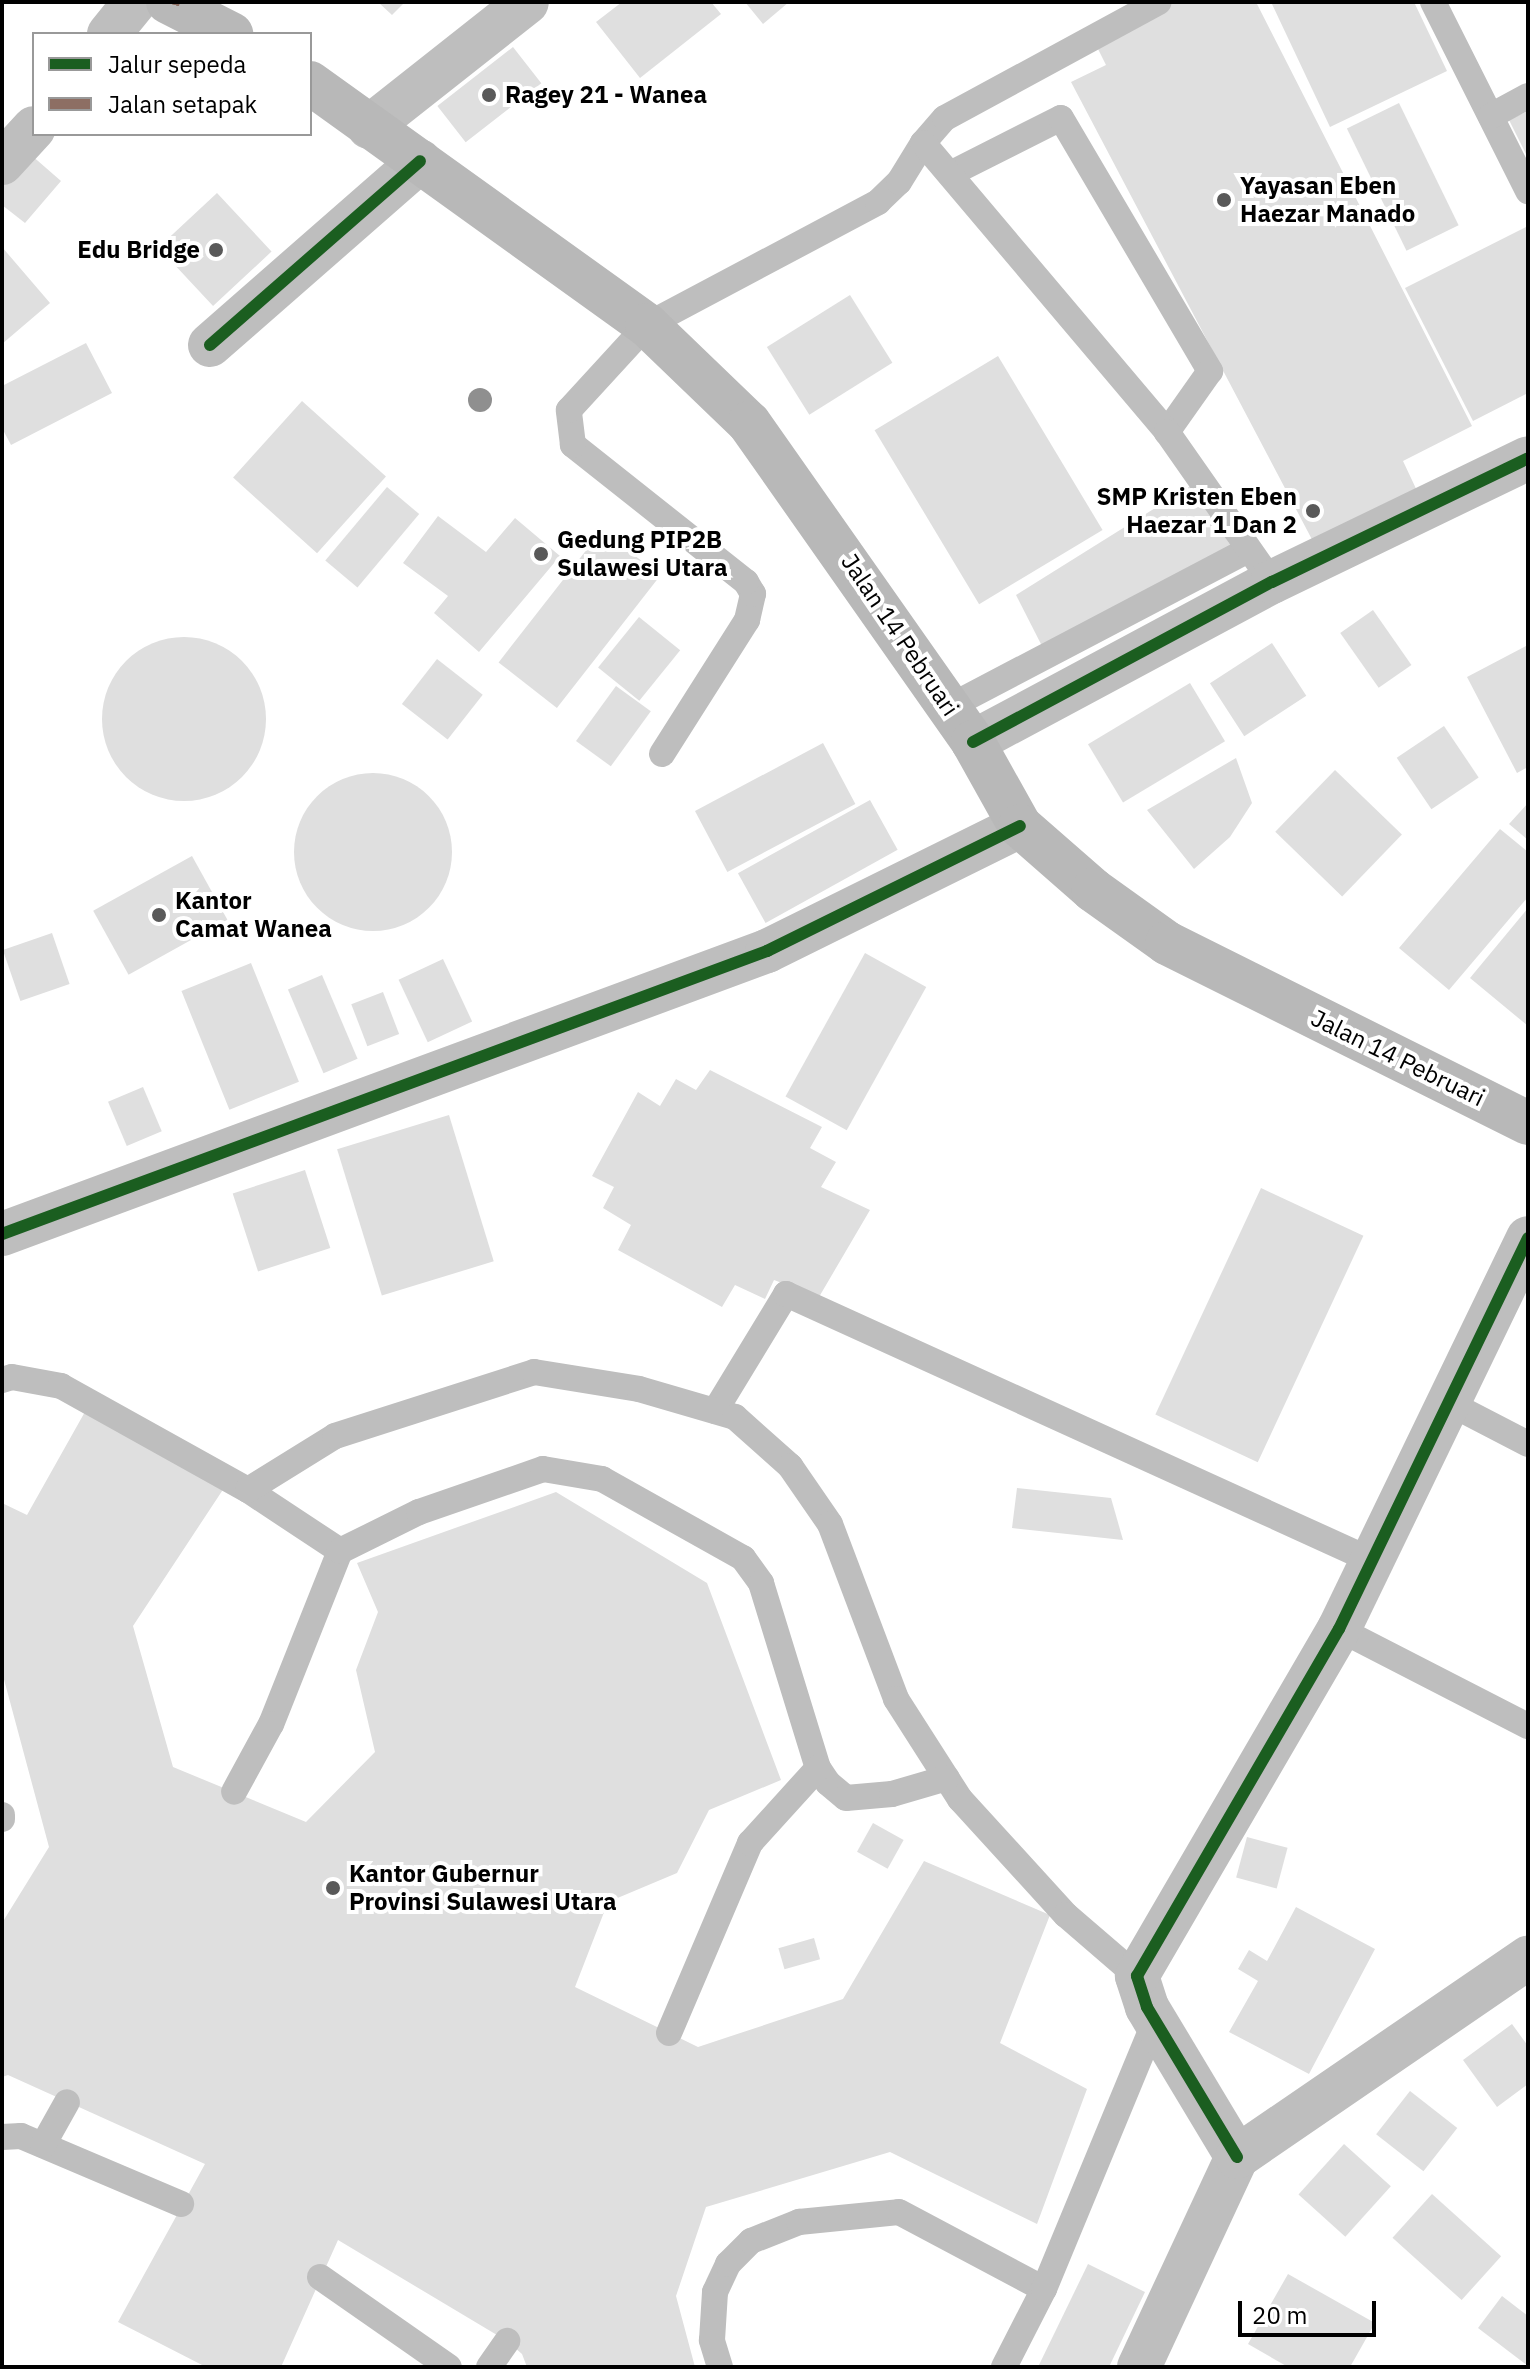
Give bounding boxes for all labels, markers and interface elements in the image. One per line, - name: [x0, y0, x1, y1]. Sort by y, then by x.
- legend: [32, 32, 312, 136]
- text: Jalur sepeda: [108, 48, 246, 80]
- place label: Ragey 21 - Wanea: [505, 81, 707, 109]
- marker: Ragey 21 - Wanea: [480, 86, 498, 104]
- text: Jalan setapak: [108, 88, 257, 120]
- place label: Yayasan Eben Haezar Manado: [1240, 172, 1415, 228]
- marker: Yayasan Eben Haezar Manado: [1215, 191, 1233, 209]
- place label: Edu Bridge: [77, 236, 200, 264]
- marker: Edu Bridge: [207, 241, 225, 259]
- place label: SMP Kristen Eben Haezar 1 Dan 2: [1097, 483, 1297, 539]
- marker: SMP Kristen Eben Haezar 1 Dan 2: [1304, 502, 1322, 520]
- place label: Gedung PIP2B Sulawesi Utara: [557, 526, 728, 582]
- marker: Gedung PIP2B Sulawesi Utara: [532, 545, 550, 563]
- street label: Jalan 14 Pebruari: [835, 548, 965, 722]
- place label: Kantor Camat Wanea: [175, 887, 332, 943]
- marker: Kantor Camat Wanea: [150, 906, 168, 924]
- street label: Jalan 14 Pebruari: [1307, 1004, 1489, 1112]
- place label: Kantor Gubernur Provinsi Sulawesi Utara: [349, 1860, 617, 1916]
- marker: Kantor Gubernur Provinsi Sulawesi Utara: [324, 1879, 342, 1897]
- scale bar: [1242, 2285, 1380, 2335]
- text: 20 m: [1252, 2299, 1307, 2331]

